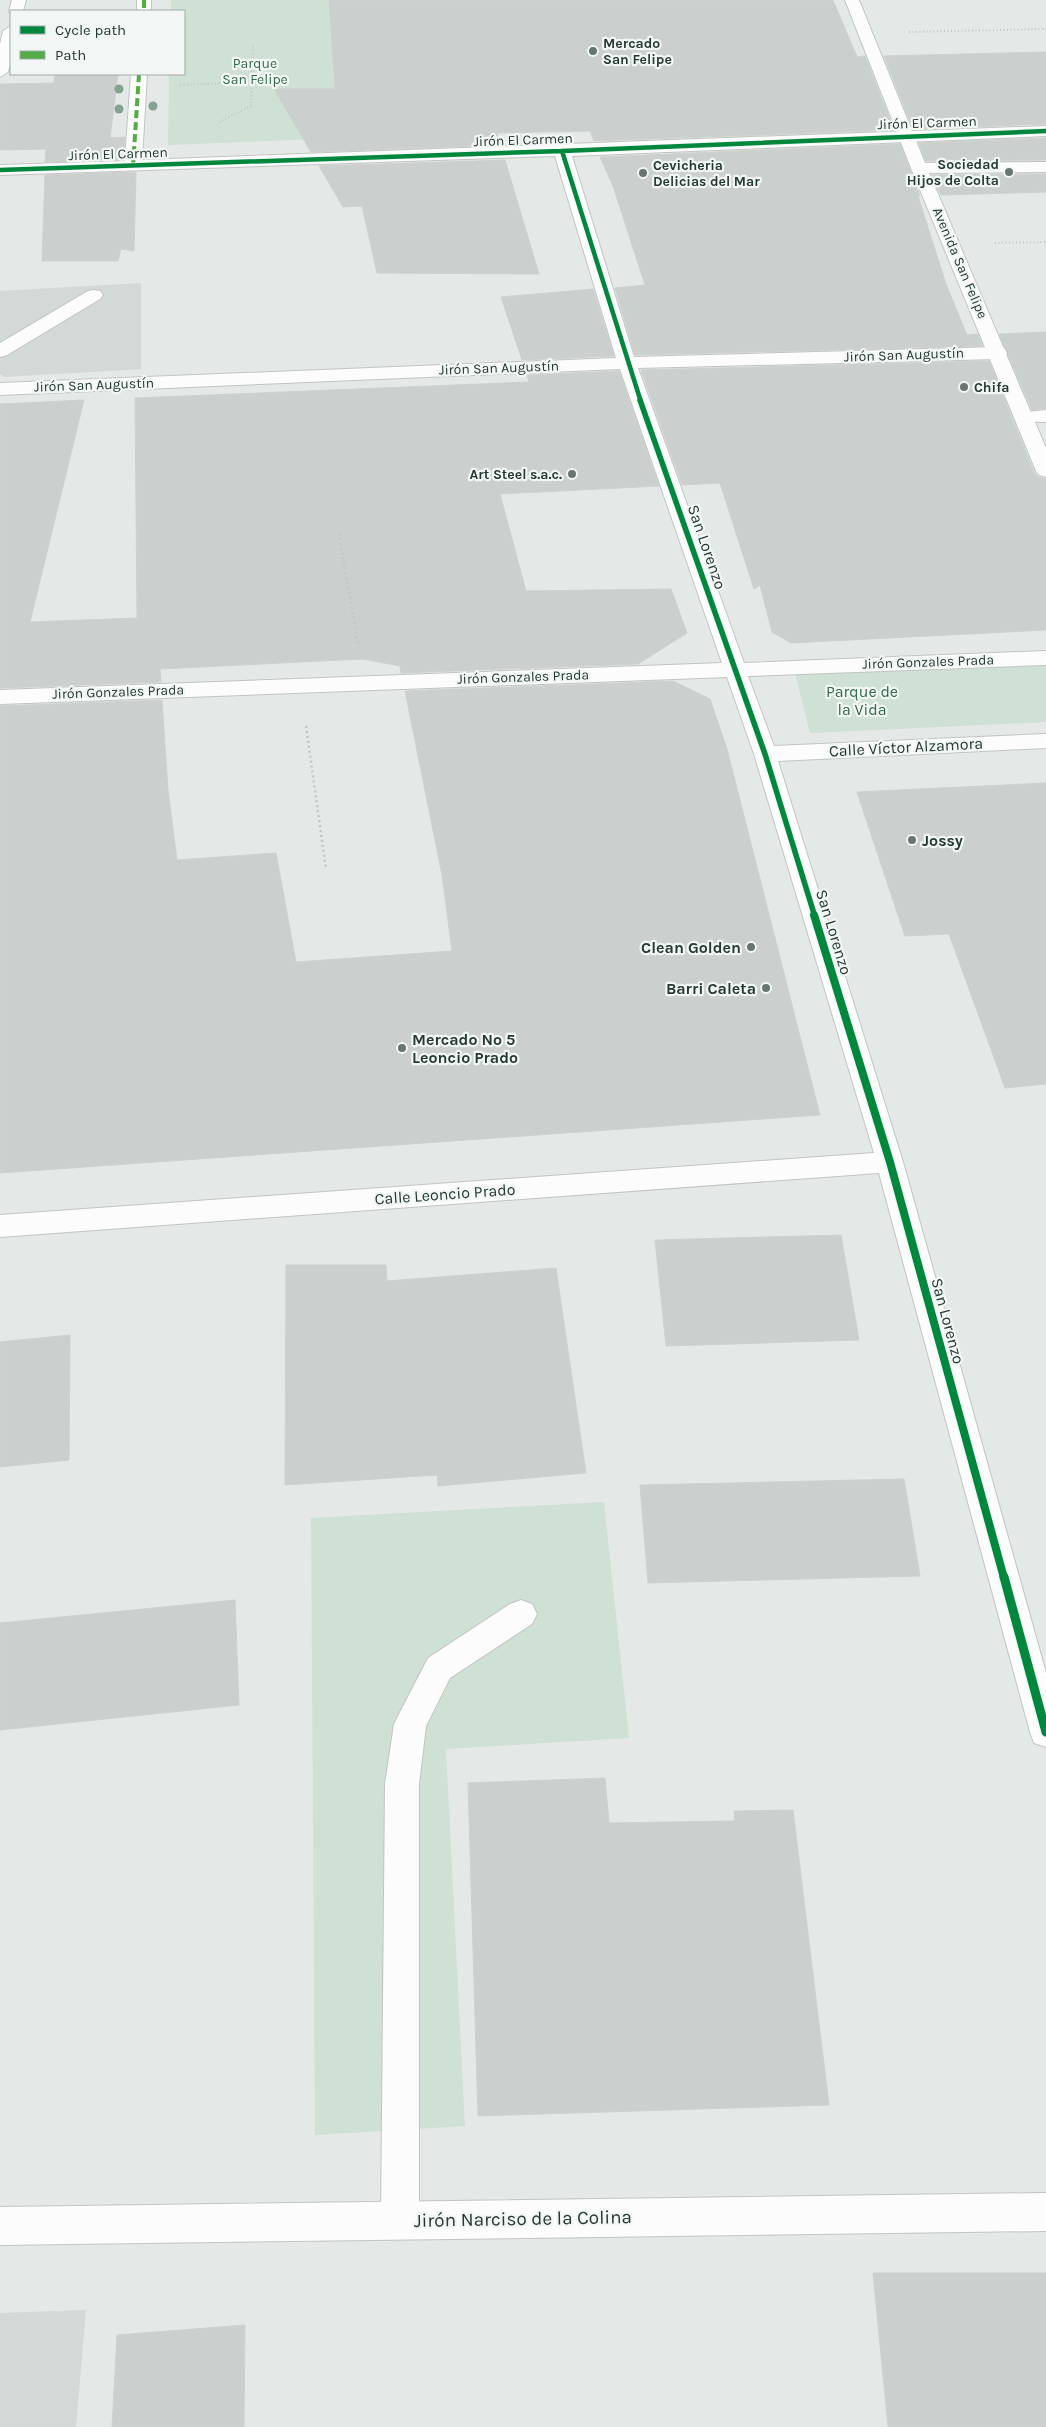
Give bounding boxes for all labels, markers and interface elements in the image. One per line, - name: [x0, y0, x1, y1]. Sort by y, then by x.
- legend: [10, 10, 185, 75]
- text: Cycle path: [55, 21, 126, 39]
- place label: Mercado San Felipe: [603, 35, 672, 68]
- marker: Mercado San Felipe: [587, 45, 599, 57]
- text: Path: [55, 46, 86, 64]
- park label: Parque San Felipe: [222, 55, 288, 88]
- street label: Jirón El Carmen: [877, 113, 977, 133]
- street label: Jirón El Carmen: [473, 130, 573, 150]
- street label: Jirón El Carmen: [68, 144, 168, 164]
- place label: Sociedad Hijos de Colta: [907, 156, 999, 189]
- place label: Cevicheria Delicias del Mar: [653, 157, 760, 190]
- marker: Sociedad Hijos de Colta: [1003, 166, 1015, 178]
- marker: Cevicheria Delicias del Mar: [637, 167, 649, 179]
- street label: Avenida San Felipe: [929, 205, 991, 321]
- street label: Jirón San Augustín: [844, 344, 964, 366]
- street label: Jirón San Augustín: [439, 357, 559, 379]
- street label: Jirón San Augustín: [34, 374, 154, 396]
- place label: Chifa: [974, 379, 1010, 396]
- marker: Chifa: [958, 381, 970, 393]
- place label: Art Steel s.a.c.: [470, 466, 562, 483]
- marker: Art Steel s.a.c.: [566, 468, 578, 480]
- street label: San Lorenzo: [684, 502, 730, 592]
- street label: Jirón Gonzales Prada: [862, 651, 994, 673]
- street label: Jirón Gonzales Prada: [457, 666, 589, 688]
- street label: Jirón Gonzales Prada: [52, 681, 184, 703]
- park label: Parque de la Vida: [826, 682, 898, 719]
- street label: Calle Víctor Alzamora: [828, 733, 984, 761]
- place label: Jossy: [922, 831, 963, 850]
- marker: Jossy: [906, 834, 918, 846]
- street label: San Lorenzo: [812, 887, 856, 977]
- place label: Clean Golden: [641, 938, 741, 957]
- marker: Clean Golden: [745, 941, 757, 953]
- place label: Barri Caleta: [666, 979, 756, 998]
- marker: Barri Caleta: [760, 982, 772, 994]
- place label: Mercado Nº 5 Leoncio Prado: [412, 1030, 518, 1067]
- marker: Mercado Nº 5 Leoncio Prado: [396, 1042, 408, 1054]
- street label: Calle Leoncio Prado: [374, 1180, 516, 1208]
- street label: San Lorenzo: [927, 1276, 969, 1366]
- street label: Jirón Narciso de la Colina: [414, 2206, 632, 2232]

